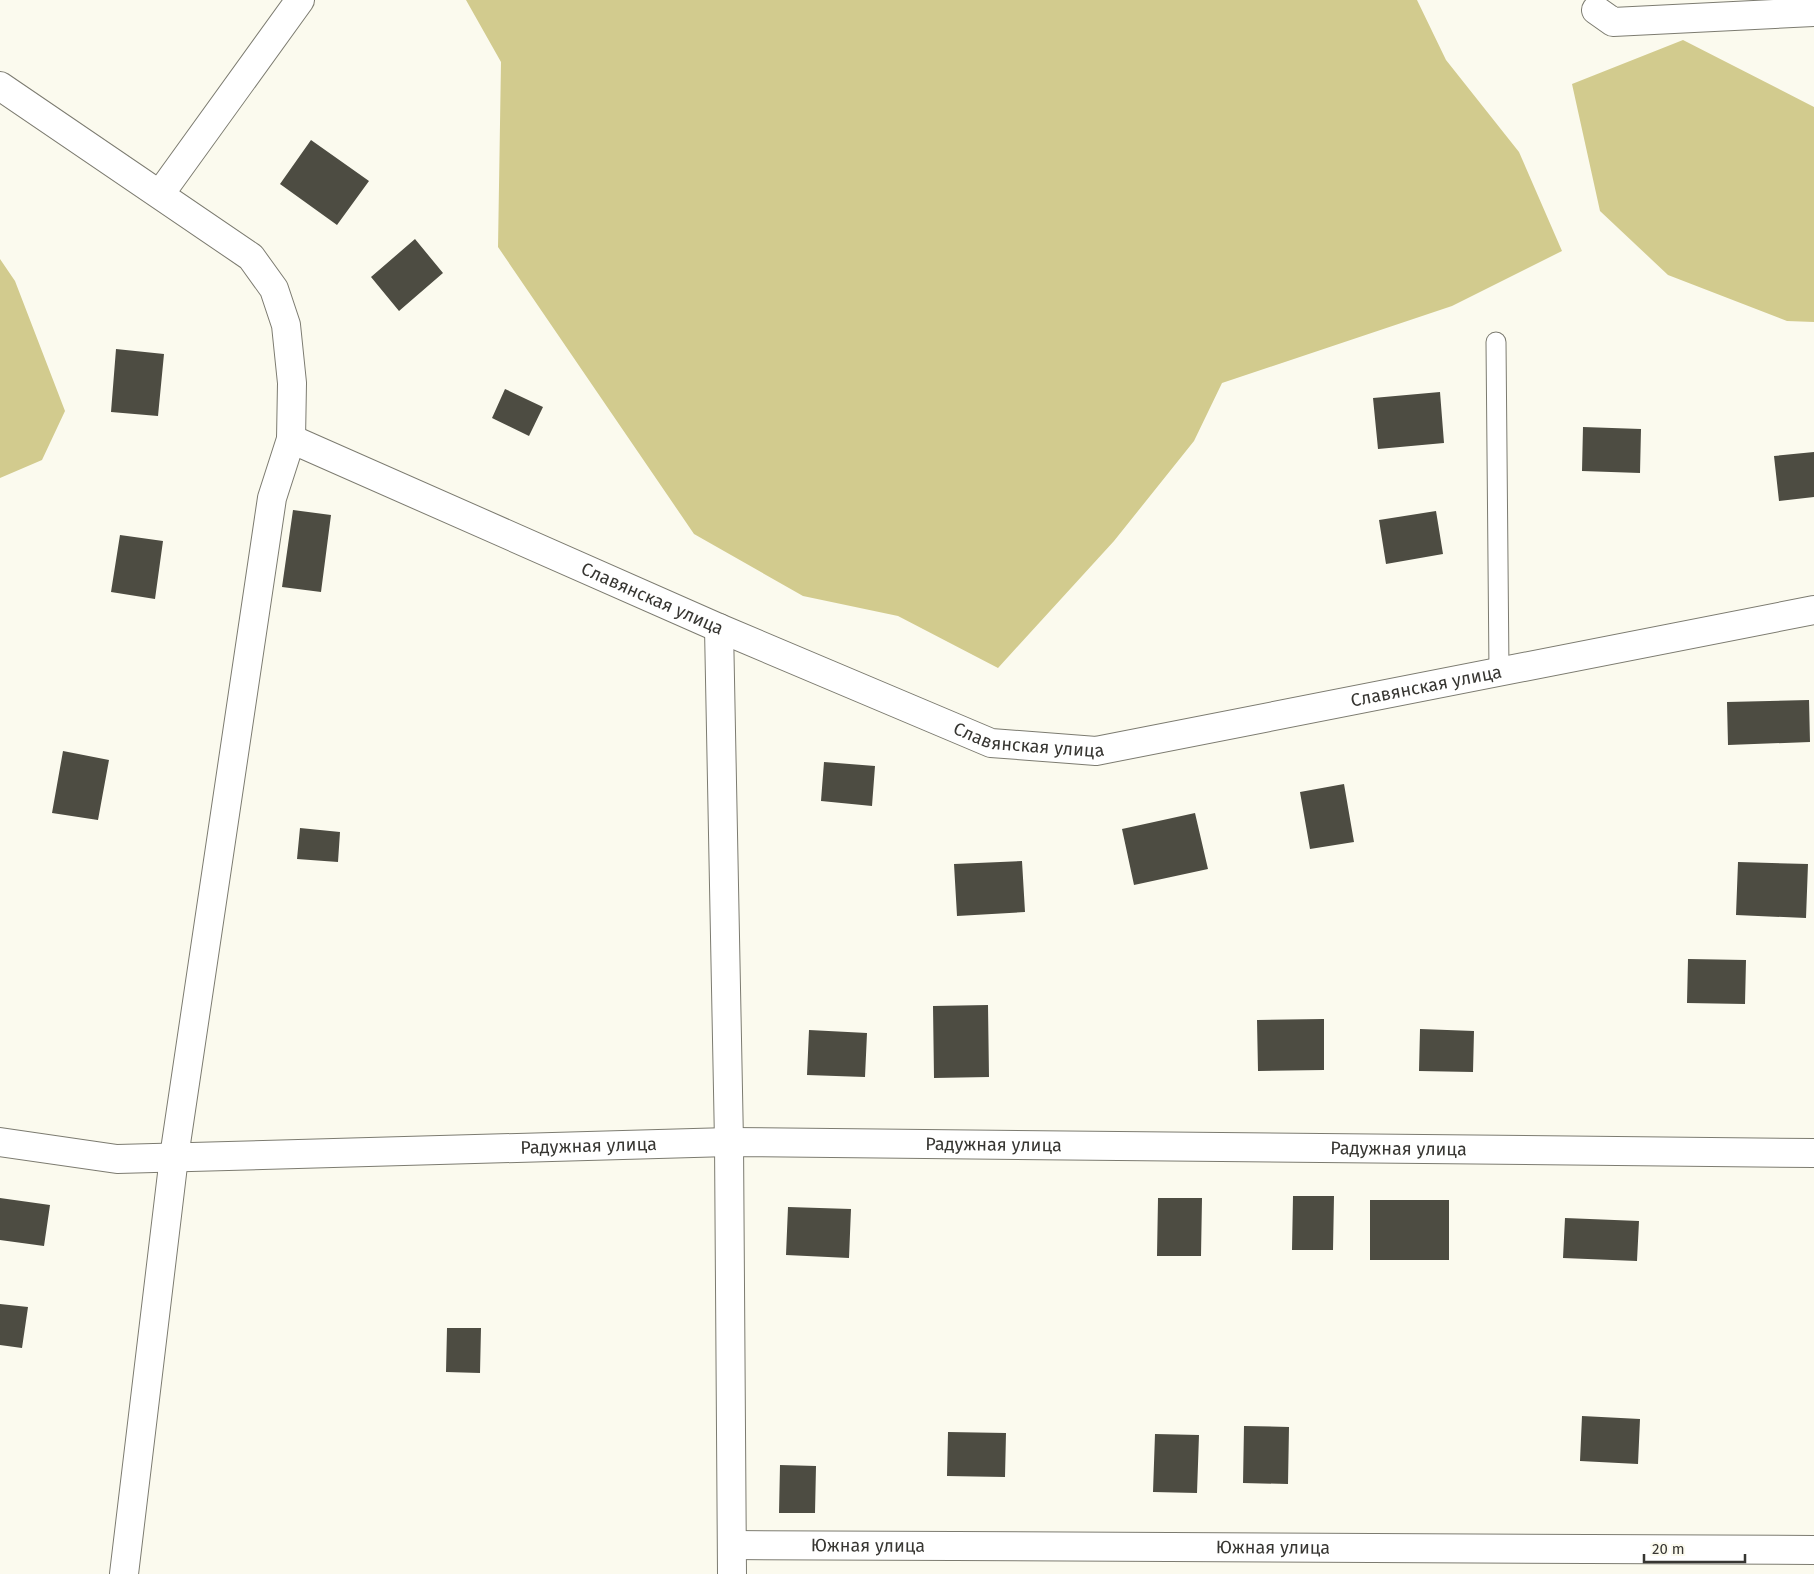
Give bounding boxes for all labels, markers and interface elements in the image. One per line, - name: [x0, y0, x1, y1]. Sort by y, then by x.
- street label: Славянская улица: [578, 558, 727, 640]
- street label: Славянская улица: [1349, 661, 1504, 712]
- street label: Славянская улица: [950, 717, 1106, 762]
- street label: Радужная улица: [520, 1133, 657, 1159]
- street label: Радужная улица: [925, 1133, 1062, 1156]
- street label: Радужная улица: [1330, 1137, 1467, 1160]
- scale bar: [1644, 1532, 1745, 1564]
- street label: Южная улица: [811, 1534, 925, 1557]
- street label: Южная улица: [1216, 1536, 1330, 1559]
- text: 20 m: [1652, 1540, 1685, 1558]

